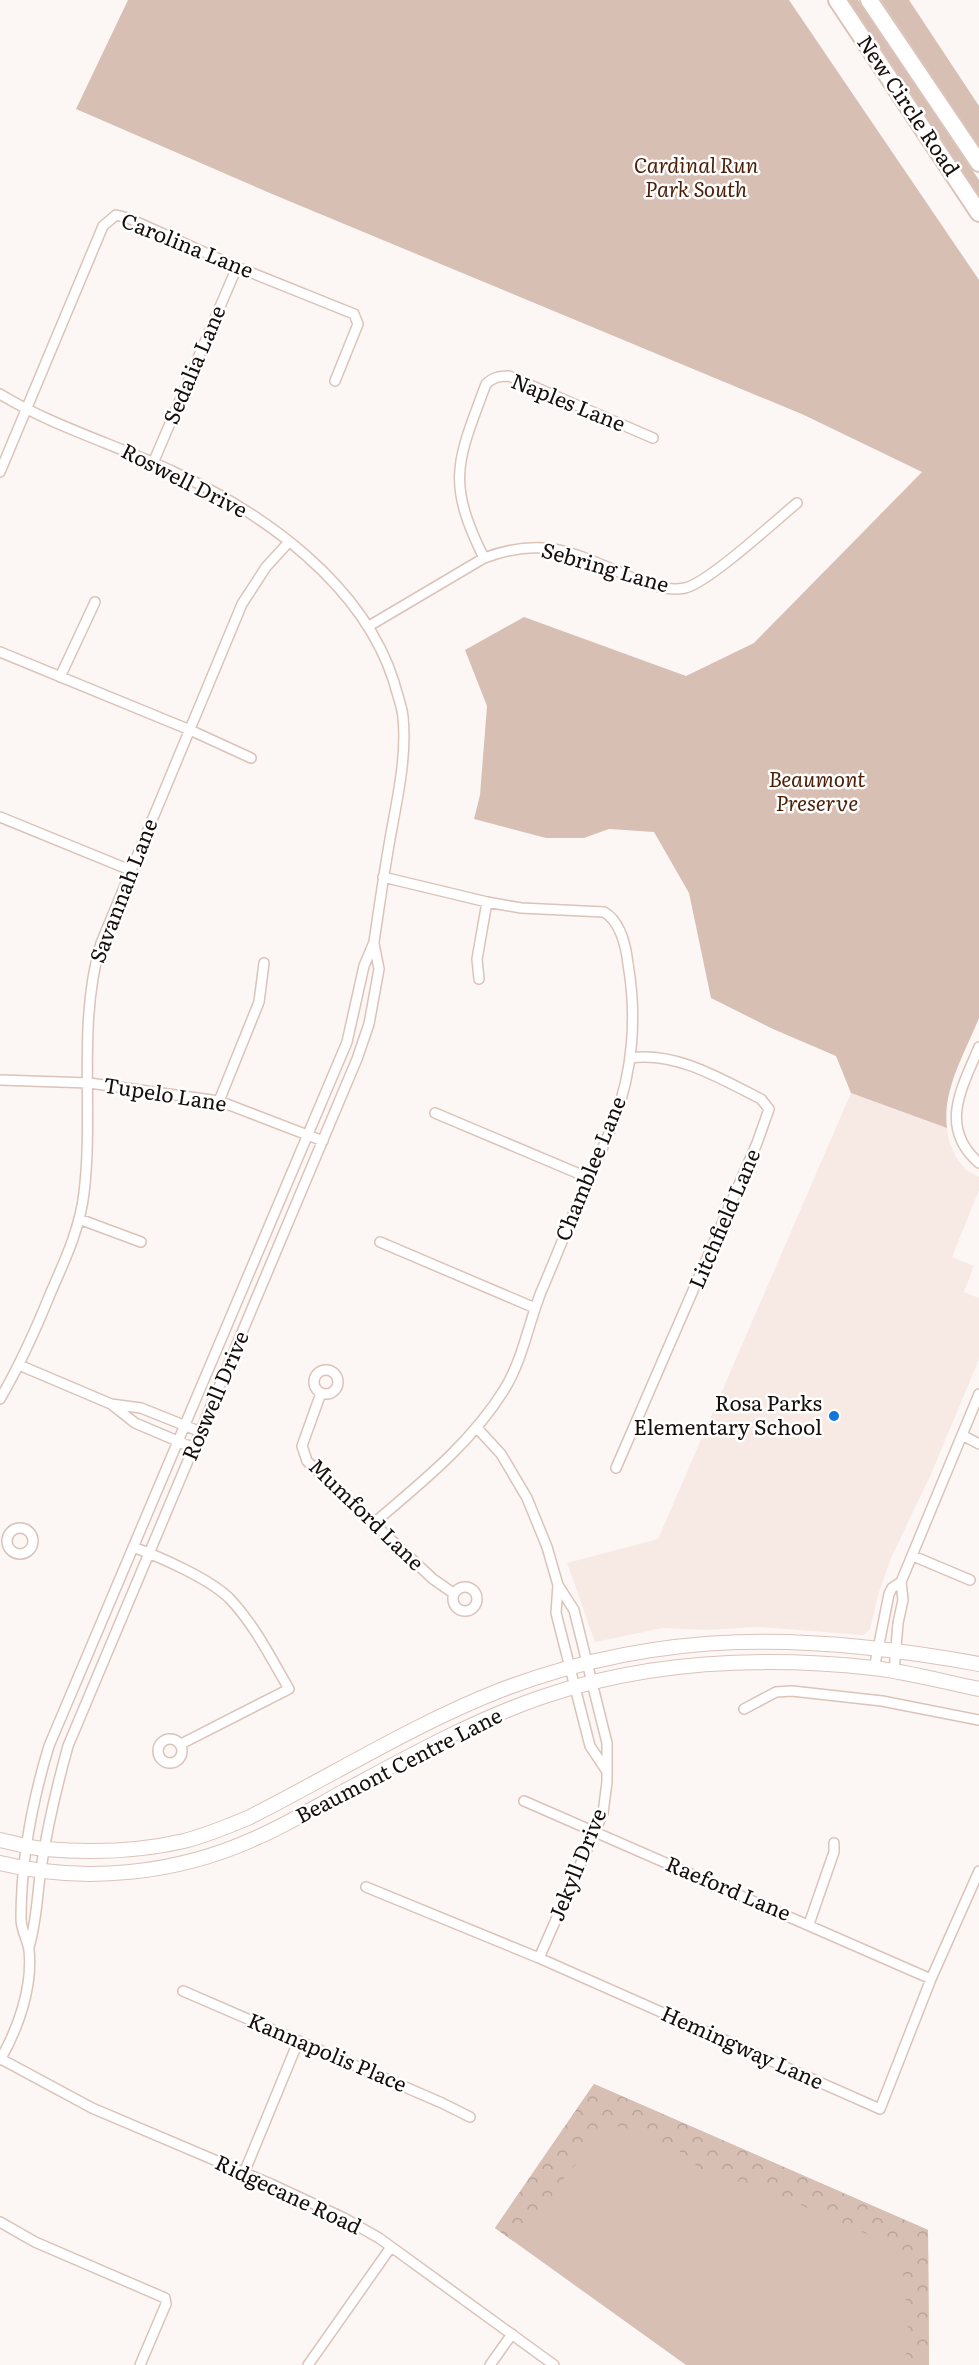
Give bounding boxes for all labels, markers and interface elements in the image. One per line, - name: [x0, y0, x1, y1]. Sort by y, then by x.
- street label: New Circle Road: [851, 28, 969, 181]
- park label: Cardinal Run Park South: [634, 148, 759, 203]
- street label: Carolina Lane: [117, 203, 259, 284]
- street label: Sedalia Lane: [154, 300, 232, 428]
- street label: Naples Lane: [507, 364, 631, 438]
- street label: Roswell Drive: [117, 434, 254, 524]
- street label: Sebring Lane: [538, 533, 673, 599]
- park label: Beaumont Preserve: [768, 762, 866, 817]
- street label: Savannah Lane: [80, 813, 163, 967]
- street label: Tupelo Lane: [102, 1067, 229, 1118]
- street label: Chamblee Lane: [546, 1091, 632, 1245]
- street label: Litchfield Lane: [679, 1143, 766, 1293]
- street label: Roswell Drive: [173, 1325, 255, 1465]
- place label: Rosa Parks Elementary School: [633, 1386, 822, 1441]
- marker: Rosa Parks Elementary School: [827, 1409, 841, 1423]
- street label: Mumford Lane: [303, 1450, 432, 1576]
- street label: Beaumont Centre Lane: [289, 1698, 506, 1829]
- street label: Jekyll Drive: [539, 1803, 612, 1925]
- street label: Raeford Lane: [662, 1846, 796, 1927]
- street label: Hemingway Lane: [657, 1996, 829, 2095]
- street label: Kannapolis Place: [244, 2003, 412, 2098]
- street label: Ridgecane Road: [211, 2145, 368, 2240]

